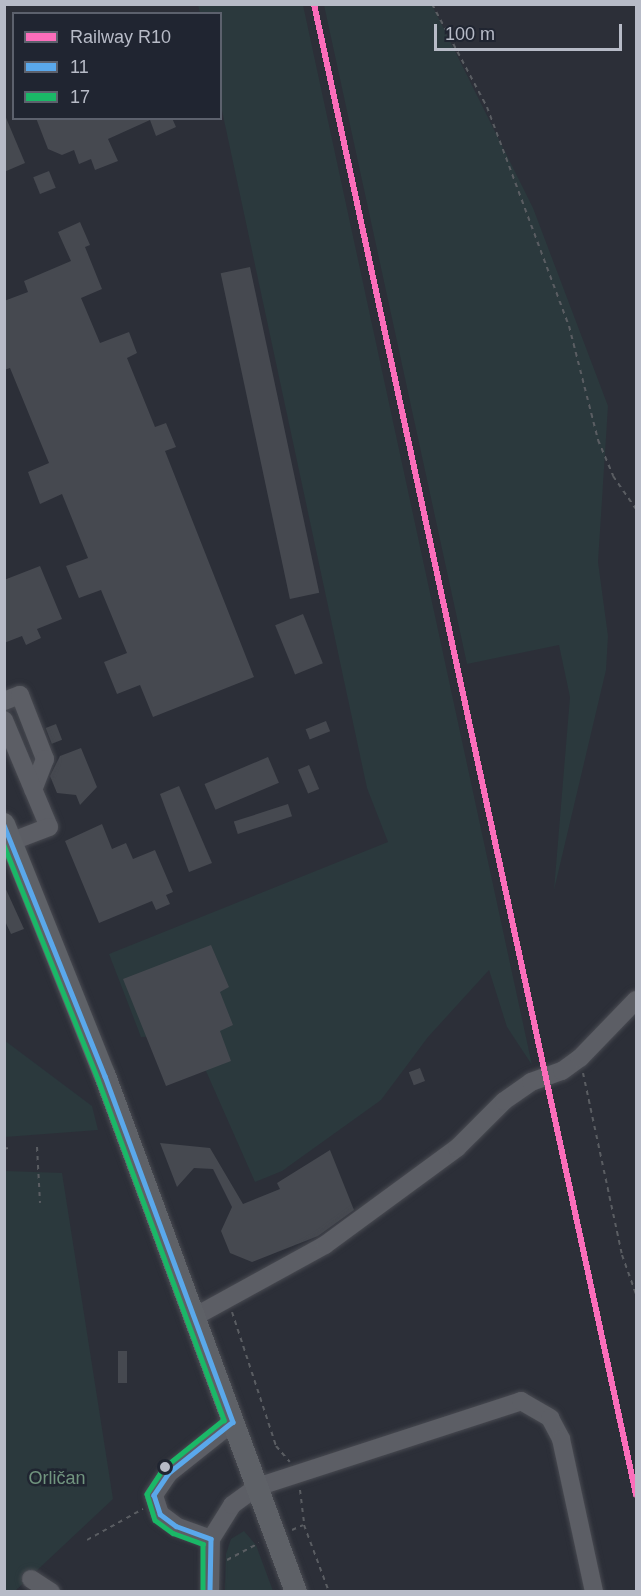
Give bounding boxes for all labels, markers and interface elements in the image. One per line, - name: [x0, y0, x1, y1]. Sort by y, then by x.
- legend: [12, 12, 222, 120]
- scale bar: [437, 12, 624, 50]
- text: 100 m: [445, 24, 495, 44]
- text: Railway R10: [70, 27, 171, 47]
- text: 11: [70, 57, 89, 77]
- text: 17: [70, 87, 90, 107]
- unlabelled marker: [159, 1461, 171, 1473]
- park label: Orličan: [28, 1467, 86, 1489]

